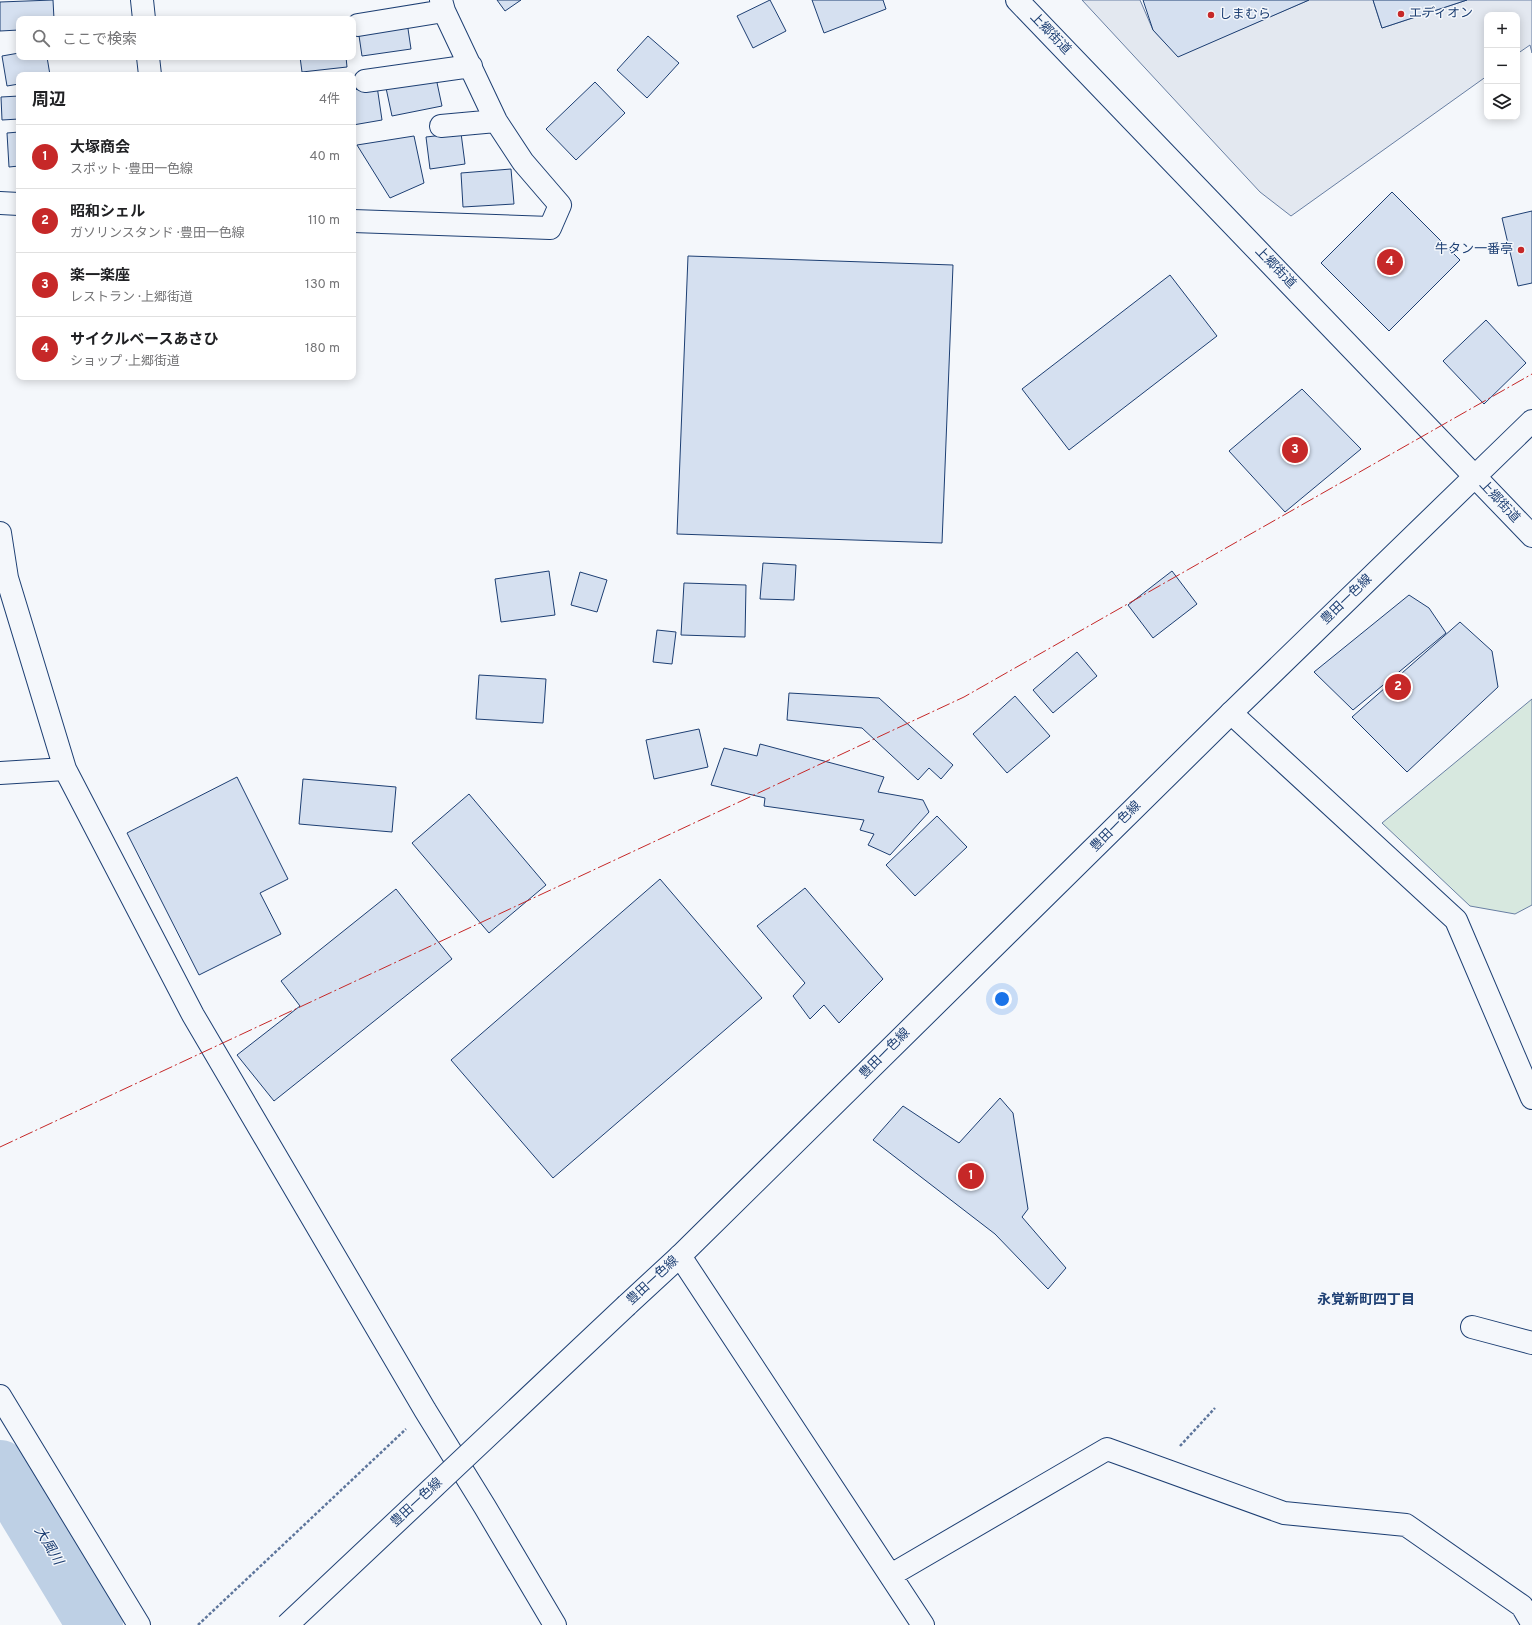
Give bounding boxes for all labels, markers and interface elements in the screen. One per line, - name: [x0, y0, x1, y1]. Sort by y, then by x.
- place label: エディオン: [1409, 6, 1473, 22]
- place label: しまむら: [1219, 7, 1271, 23]
- marker: エディオン: [1396, 9, 1406, 19]
- street label: 上郷街道: [1026, 10, 1074, 58]
- marker: しまむら: [1206, 10, 1216, 20]
- map controls: [1484, 12, 1520, 120]
- button: +: [1484, 12, 1520, 48]
- search box: [16, 16, 356, 60]
- icon: search: [30, 27, 52, 49]
- text: ここで検索: [62, 31, 137, 50]
- button: −: [1484, 48, 1520, 84]
- button: layers: [1484, 84, 1520, 120]
- text: 周辺: [32, 90, 66, 112]
- text: 4件: [319, 92, 340, 108]
- text: 大塚商会: [70, 139, 130, 158]
- text: 1: [42, 149, 48, 165]
- text: 40 m: [310, 149, 340, 165]
- text: スポット · 豊田一色線: [70, 162, 193, 178]
- text: 昭和シェル: [70, 203, 145, 222]
- text: 2: [41, 213, 49, 229]
- text: 110 m: [308, 213, 340, 229]
- text: ガソリンスタンド · 豊田一色線: [70, 226, 245, 242]
- place label: 牛タン一番亭: [1435, 242, 1513, 258]
- street label: 上郷街道: [1251, 244, 1299, 292]
- marker: 牛タン一番亭: [1516, 245, 1526, 255]
- pin: 4: [1377, 247, 1403, 277]
- text: 楽一楽座: [70, 267, 130, 286]
- text: 3: [41, 277, 49, 293]
- text: 130 m: [305, 277, 340, 293]
- text: レストラン · 上郷街道: [70, 290, 193, 306]
- text: サイクルベースあさひ: [70, 331, 219, 350]
- text: 4: [41, 341, 49, 357]
- text: 180 m: [305, 341, 340, 357]
- text: ショップ · 上郷街道: [70, 354, 180, 370]
- pin: 3: [1282, 435, 1308, 465]
- street label: 上郷街道: [1475, 478, 1523, 526]
- street label: 豊田一色線: [1317, 571, 1376, 628]
- pin: 2: [1385, 672, 1411, 702]
- street label: 豊田一色線: [1087, 798, 1145, 856]
- your location: [992, 989, 1012, 1009]
- street label: 豊田一色線: [856, 1025, 914, 1083]
- pin: 1: [958, 1161, 984, 1191]
- street label: 豊田一色線: [623, 1252, 682, 1309]
- district label: 永覚新町四丁目: [1317, 1291, 1415, 1309]
- street label: 豊田一色線: [387, 1474, 446, 1531]
- water label: 大風川: [30, 1524, 67, 1570]

